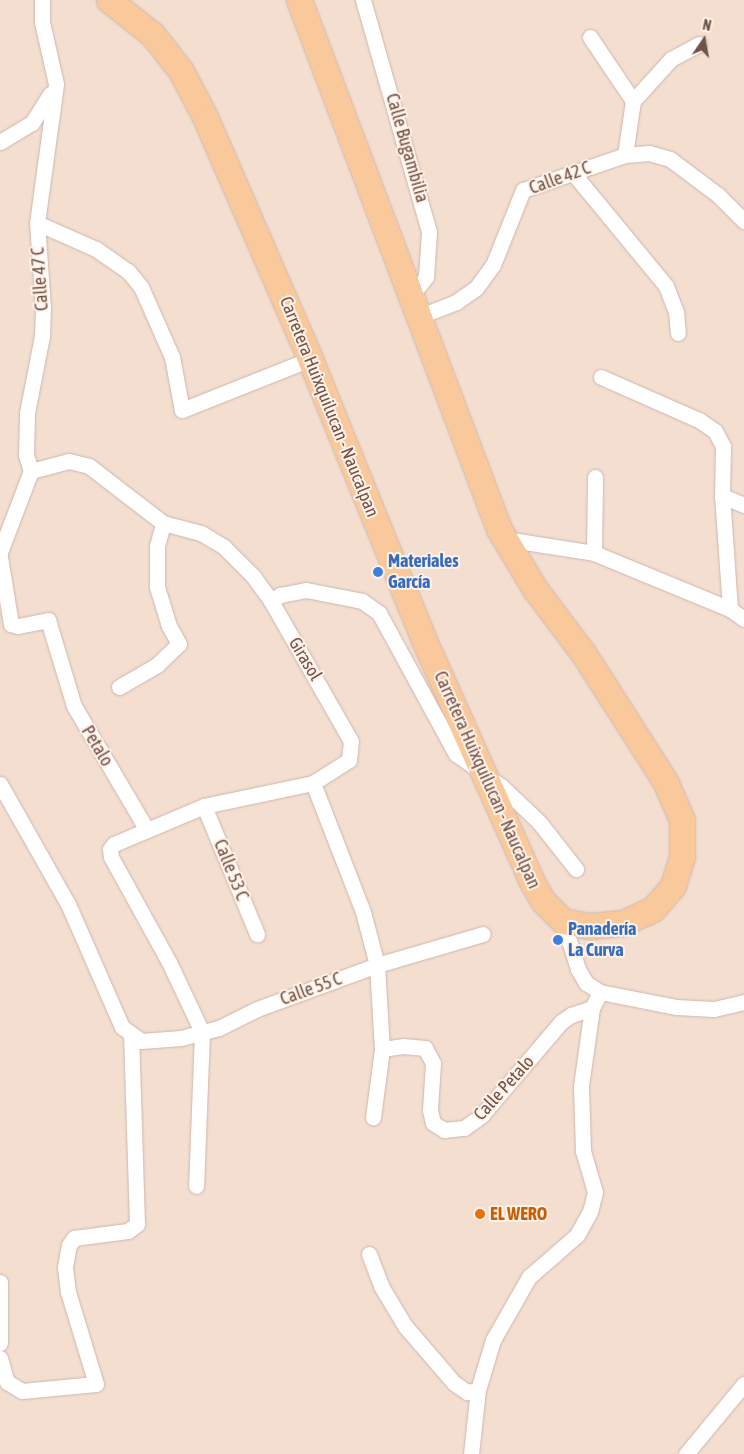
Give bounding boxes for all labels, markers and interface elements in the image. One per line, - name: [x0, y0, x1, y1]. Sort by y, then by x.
- north arrow: [679, 15, 729, 65]
- text: N: [701, 17, 713, 34]
- street label: Calle Bugambilia: [381, 91, 433, 205]
- street label: Calle 42 C: [526, 157, 594, 199]
- street label: Calle 47 C: [27, 246, 53, 312]
- street label: Carretera Huixquilucan - Naucalpan: [275, 294, 383, 520]
- place label: Materiales García: [388, 551, 459, 594]
- marker: Materiales García: [372, 566, 384, 578]
- street label: Girasol: [284, 633, 326, 685]
- street label: Carretera Huixquilucan - Naucalpan: [429, 668, 545, 892]
- street label: Petalo: [77, 722, 117, 770]
- street label: Calle 53 C: [209, 836, 253, 904]
- place label: Panadería La Curva: [568, 919, 636, 962]
- marker: Panadería La Curva: [552, 934, 564, 946]
- street label: Calle 55 C: [277, 968, 345, 1010]
- street label: Calle Petalo: [469, 1051, 539, 1125]
- place label: EL WERO: [490, 1203, 547, 1225]
- marker: EL WERO: [474, 1208, 486, 1220]

